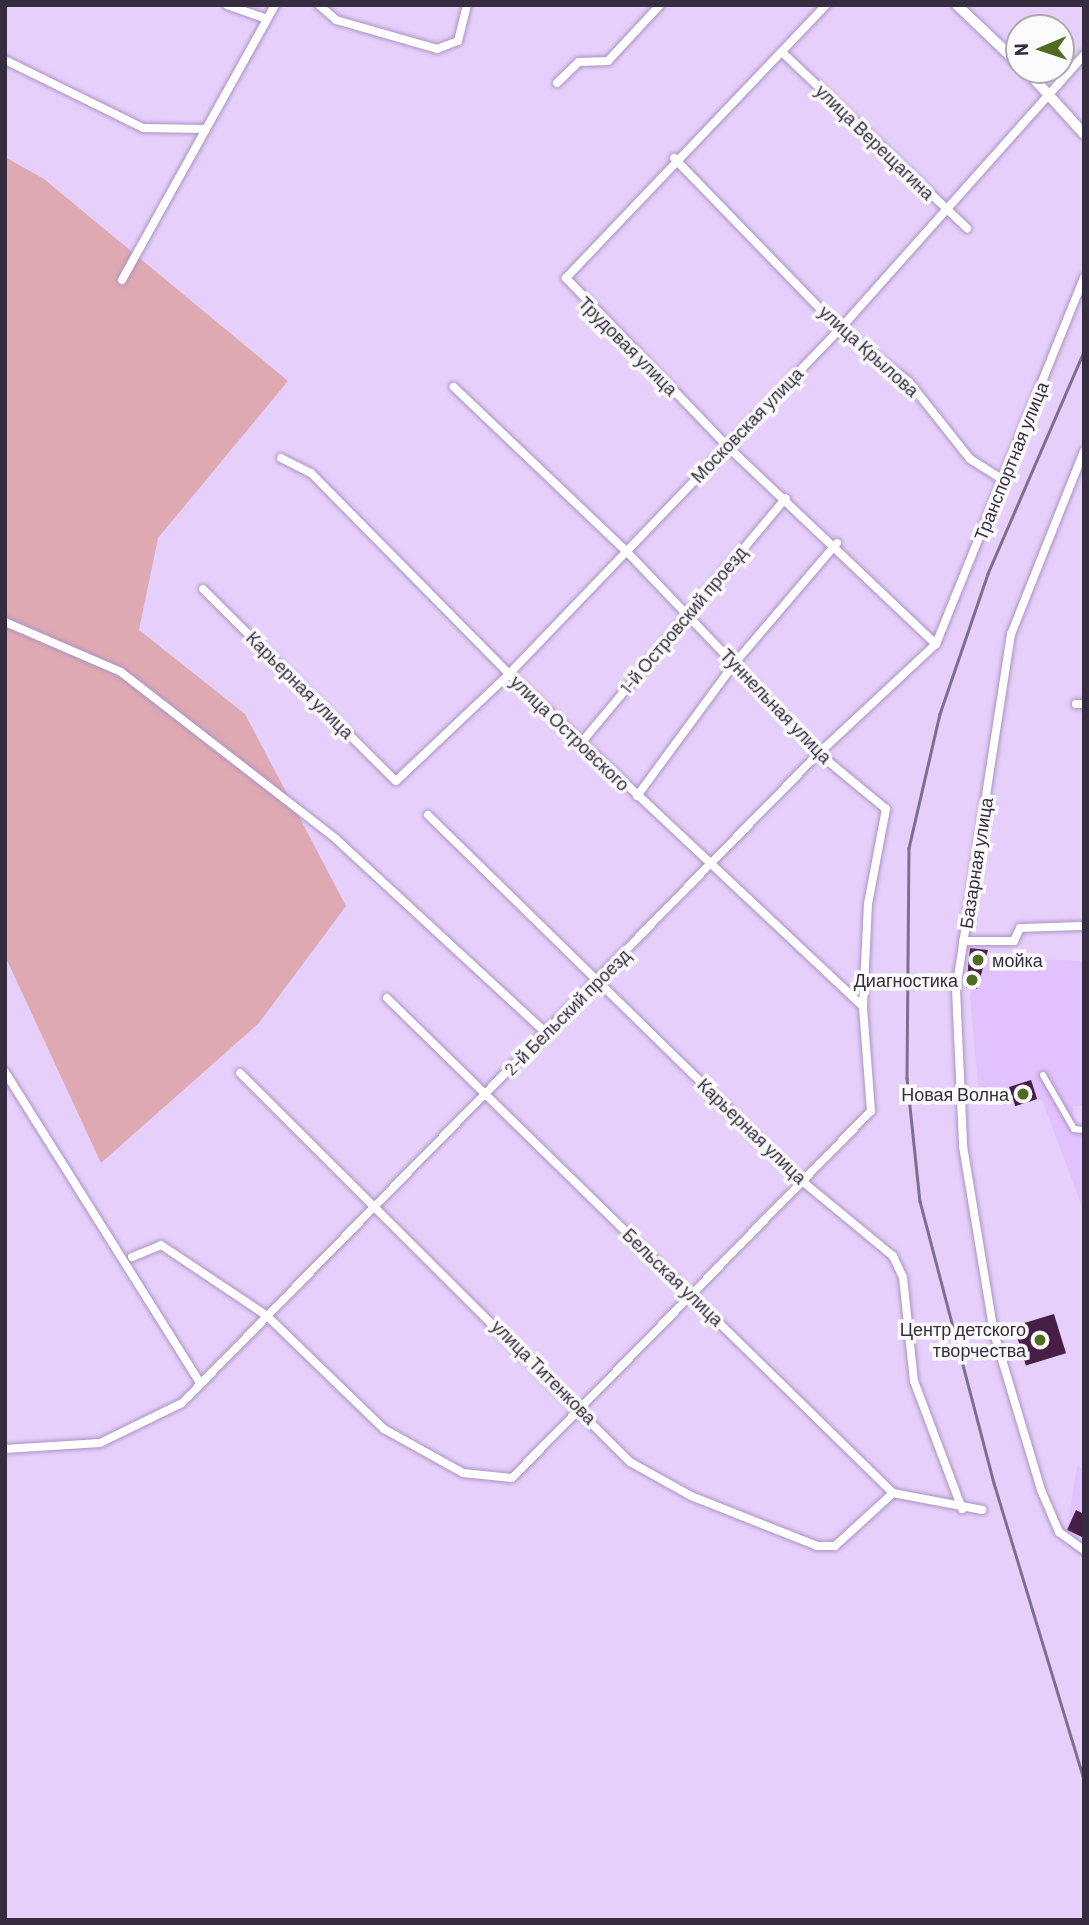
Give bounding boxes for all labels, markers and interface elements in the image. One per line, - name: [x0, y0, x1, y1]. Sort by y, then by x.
- north arrow: [1005, 14, 1075, 84]
- text: N: [1009, 43, 1032, 56]
- street label: улица Верещагина: [811, 80, 939, 204]
- street label: Трудовая улица: [574, 292, 682, 400]
- street label: улица Крылова: [815, 301, 923, 401]
- street label: Московская улица: [687, 363, 807, 487]
- street label: Транспортная улица: [969, 378, 1053, 544]
- street label: 1-й Островский проезд: [615, 542, 751, 698]
- street label: Карьерная улица: [242, 627, 358, 743]
- street label: Туннельная улица: [716, 644, 836, 768]
- street label: улица Островского: [506, 671, 634, 795]
- street label: Базарная улица: [955, 796, 997, 930]
- street label: 2-й Бельский проезд: [499, 944, 635, 1080]
- place label: мойка: [992, 949, 1043, 971]
- marker: мойка: [970, 952, 986, 968]
- place label: Диагностика: [854, 969, 958, 991]
- marker: Диагностика: [964, 972, 980, 988]
- street label: Карьерная улица: [693, 1074, 811, 1188]
- place label: Новая Волна: [901, 1083, 1009, 1105]
- marker: Новая Волна: [1015, 1086, 1031, 1102]
- street label: Бельская улица: [618, 1224, 728, 1330]
- street label: улица Титенкова: [487, 1315, 601, 1429]
- place label: Центр детского творчества: [900, 1319, 1026, 1362]
- marker: Центр детского творчества: [1032, 1332, 1048, 1348]

